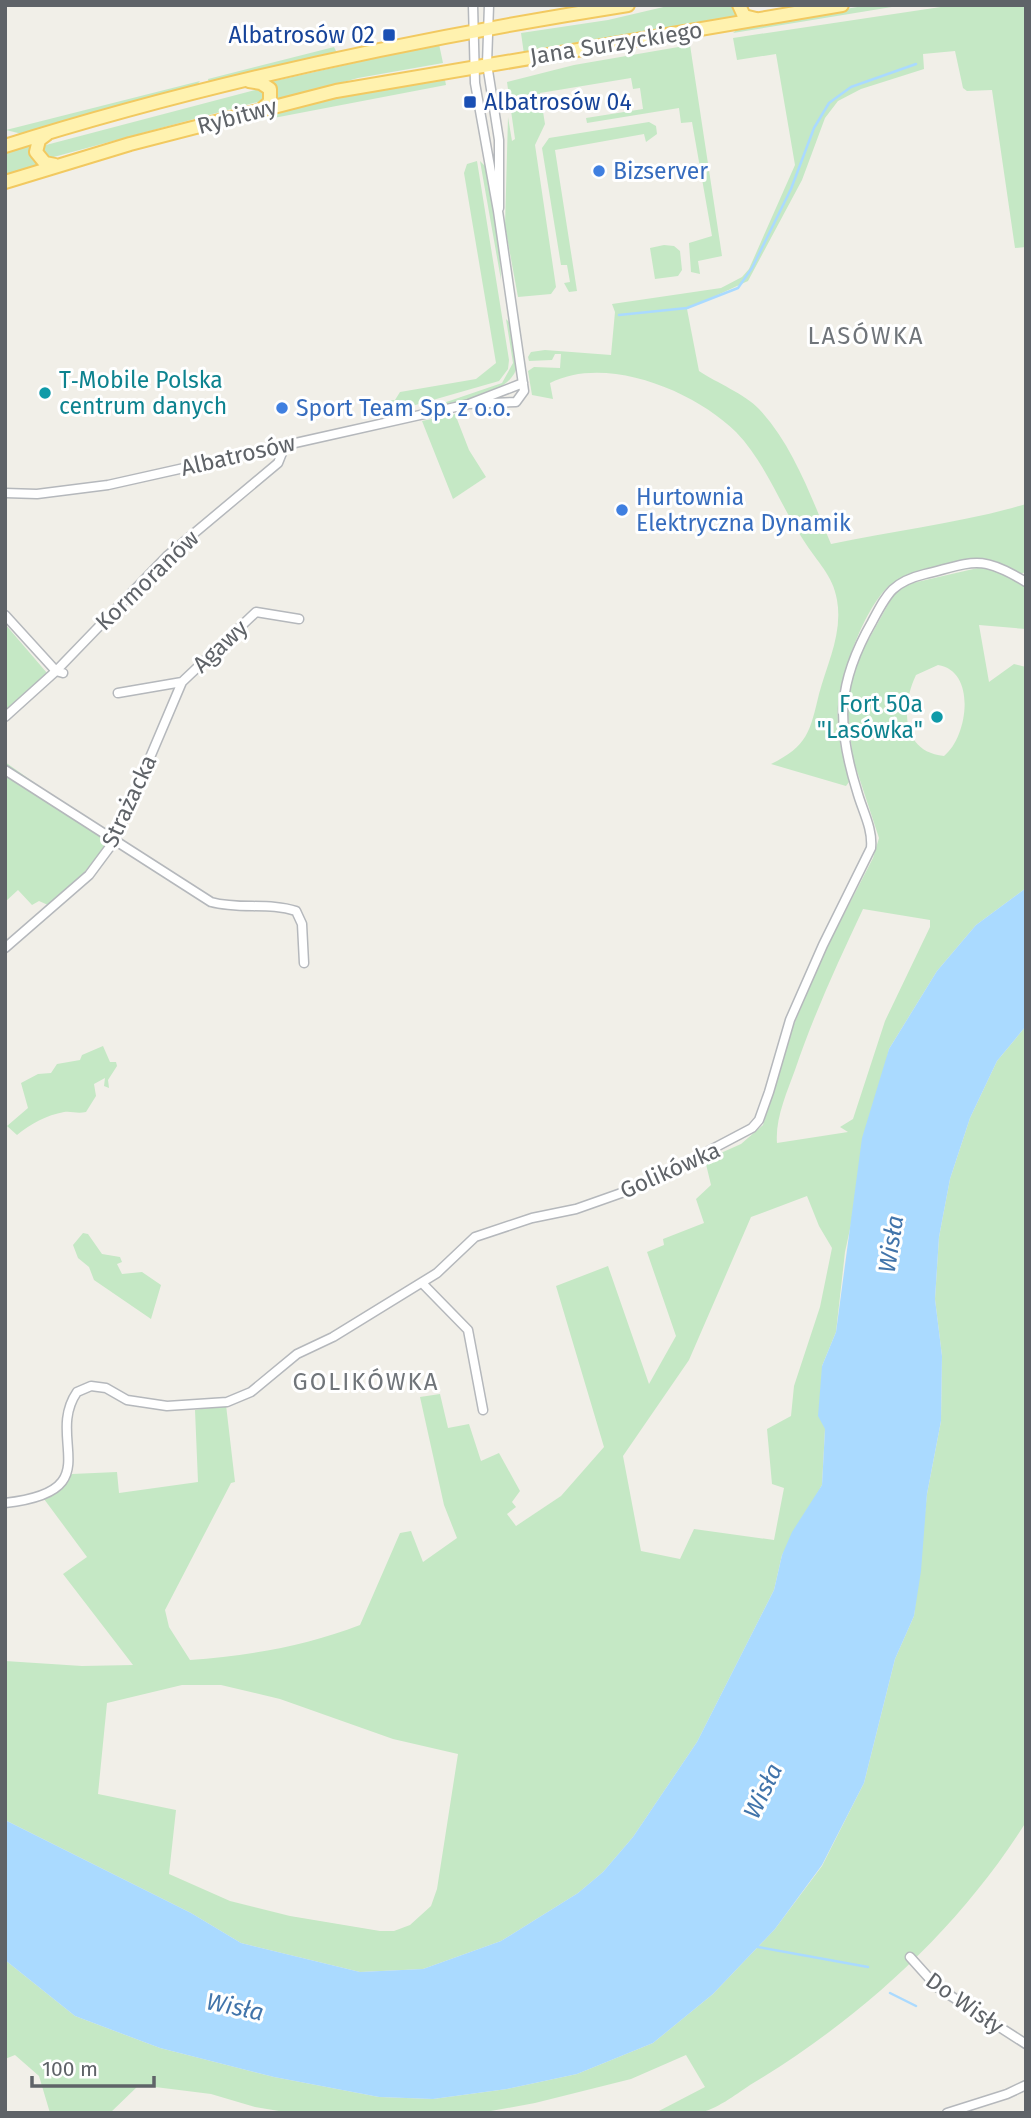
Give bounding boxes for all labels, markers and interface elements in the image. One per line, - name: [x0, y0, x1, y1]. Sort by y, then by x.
- street label: Jana Surzyckiego: [528, 16, 704, 70]
- place label: Albatrosów 02: [229, 21, 375, 49]
- marker: Albatrosów 02: [381, 27, 397, 43]
- place label: Albatrosów 04: [484, 88, 632, 116]
- street label: Rybitwy: [194, 92, 281, 140]
- marker: Albatrosów 04: [462, 94, 478, 110]
- place label: Bizserver: [613, 157, 708, 185]
- marker: Bizserver: [591, 163, 607, 179]
- district label: LASÓWKA: [807, 321, 925, 350]
- place label: T‑Mobile Polska centrum danych: [59, 366, 227, 420]
- marker: T‑Mobile Polska centrum danych: [37, 385, 53, 401]
- place label: Sport Team Sp. z o.o.: [296, 394, 511, 422]
- marker: Sport Team Sp. z o.o.: [274, 400, 290, 416]
- street label: Albatrosów: [178, 428, 298, 482]
- place label: Hurtownia Elektryczna Dynamik: [636, 483, 851, 537]
- marker: Hurtownia Elektryczna Dynamik: [614, 502, 630, 518]
- street label: Kormoranów: [90, 524, 205, 636]
- street label: Agawy: [187, 613, 254, 678]
- place label: Fort 50a "Lasówka": [817, 690, 923, 744]
- marker: Fort 50a "Lasówka": [929, 709, 945, 725]
- street label: Strażacka: [95, 750, 163, 852]
- street label: Golikówka: [616, 1136, 724, 1204]
- water label: Wisła: [873, 1213, 909, 1275]
- district label: GOLIKÓWKA: [293, 1367, 439, 1396]
- water label: Wisła: [738, 1759, 788, 1823]
- street label: Do Wisły: [921, 1966, 1010, 2040]
- water label: Wisła: [204, 1987, 266, 2027]
- scale bar: [32, 2044, 154, 2088]
- text: 100 m: [42, 2056, 98, 2082]

